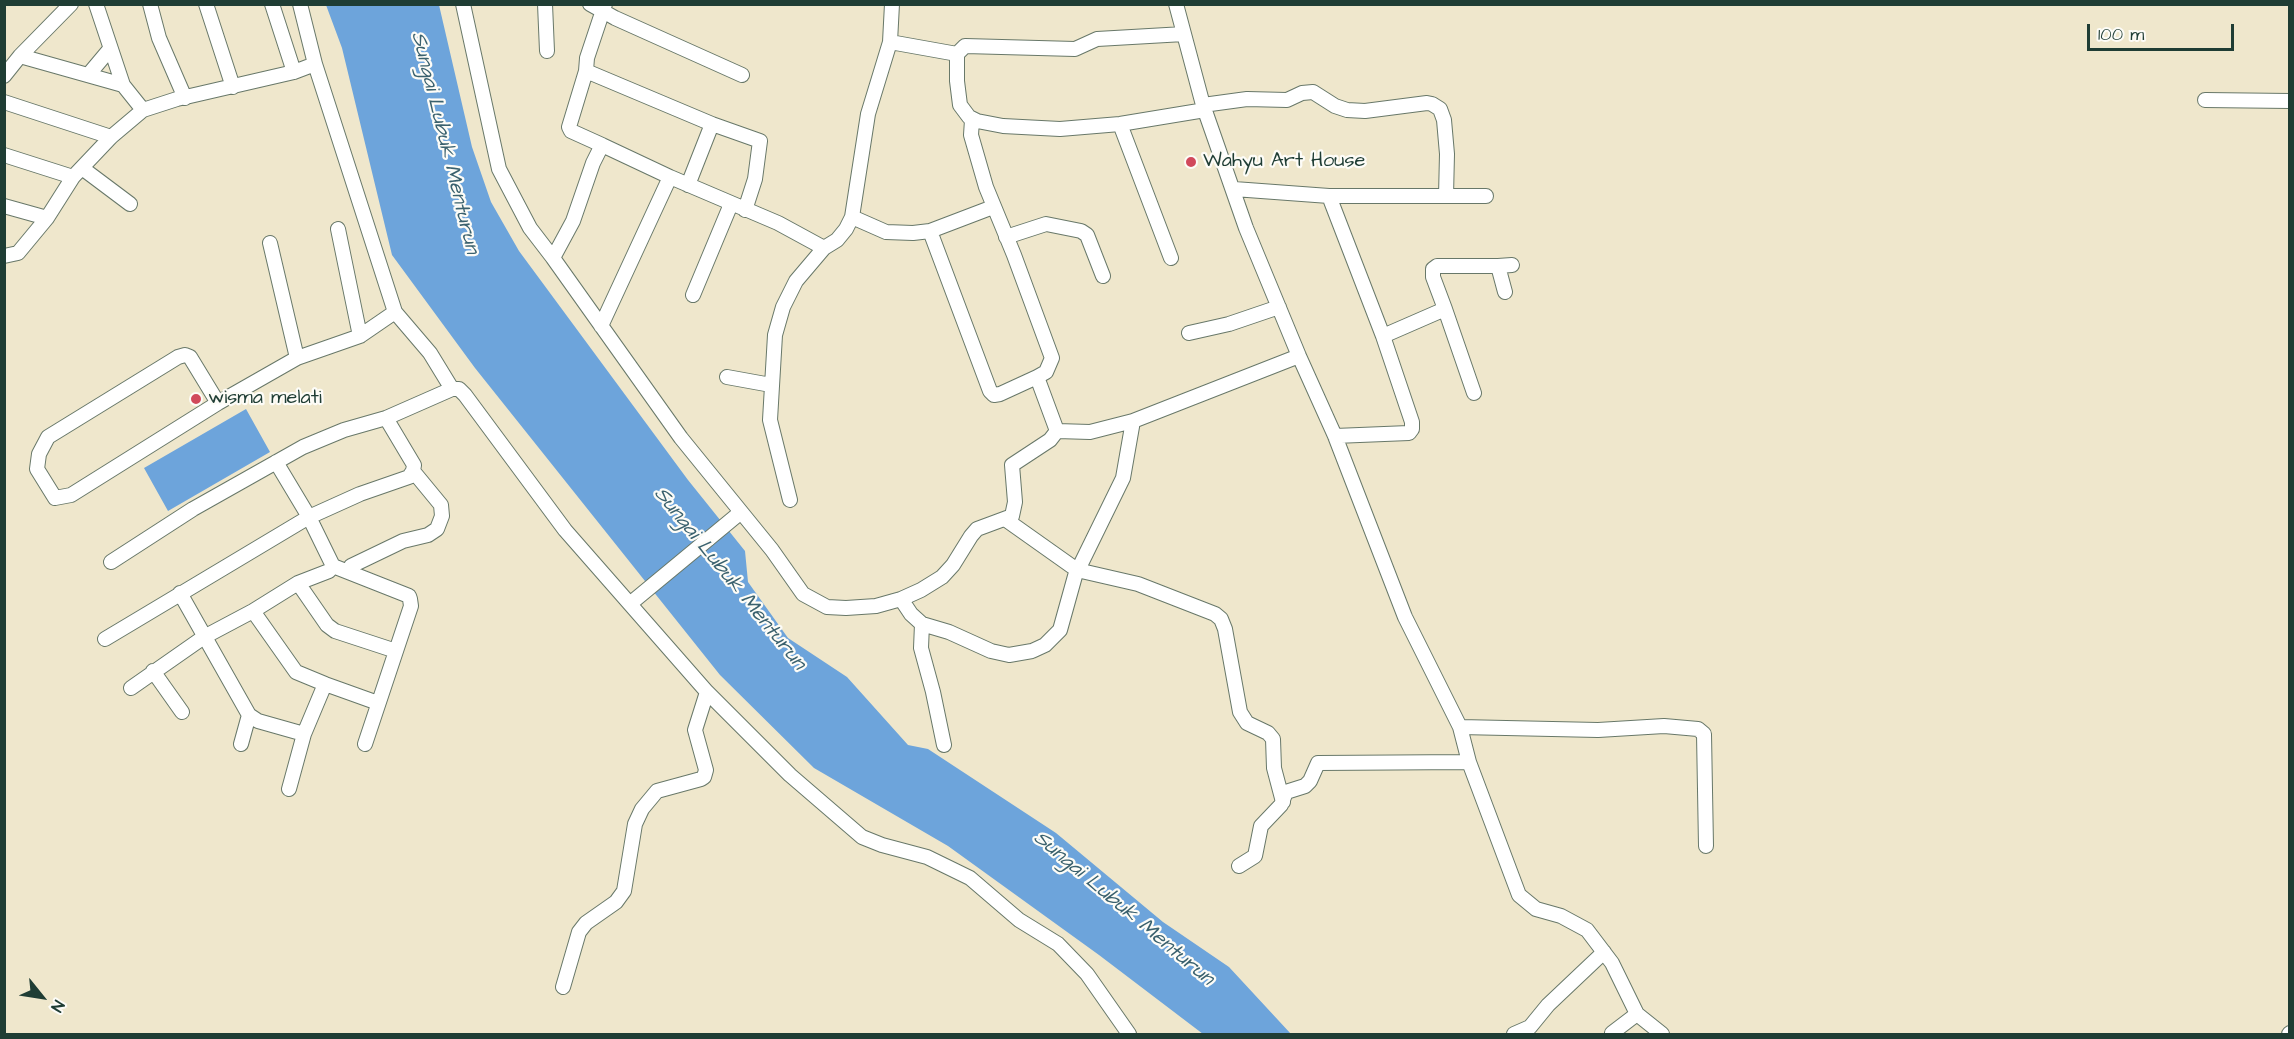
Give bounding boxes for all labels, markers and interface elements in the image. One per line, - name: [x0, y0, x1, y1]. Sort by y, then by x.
- scale bar: [2090, 12, 2237, 50]
- text: 100 m: [2098, 22, 2144, 47]
- water label: Sungai Lubuk Menturun: [404, 29, 484, 257]
- place label: Wahyu Art House: [1203, 150, 1365, 174]
- marker: Wahyu Art House: [1184, 155, 1198, 169]
- place label: wisma melati: [208, 387, 322, 411]
- marker: wisma melati: [189, 392, 203, 406]
- water label: Sungai Lubuk Menturun: [648, 483, 810, 675]
- water label: Sungai Lubuk Menturun: [1028, 826, 1218, 992]
- north arrow: [12, 967, 72, 1027]
- text: N: [46, 996, 70, 1016]

